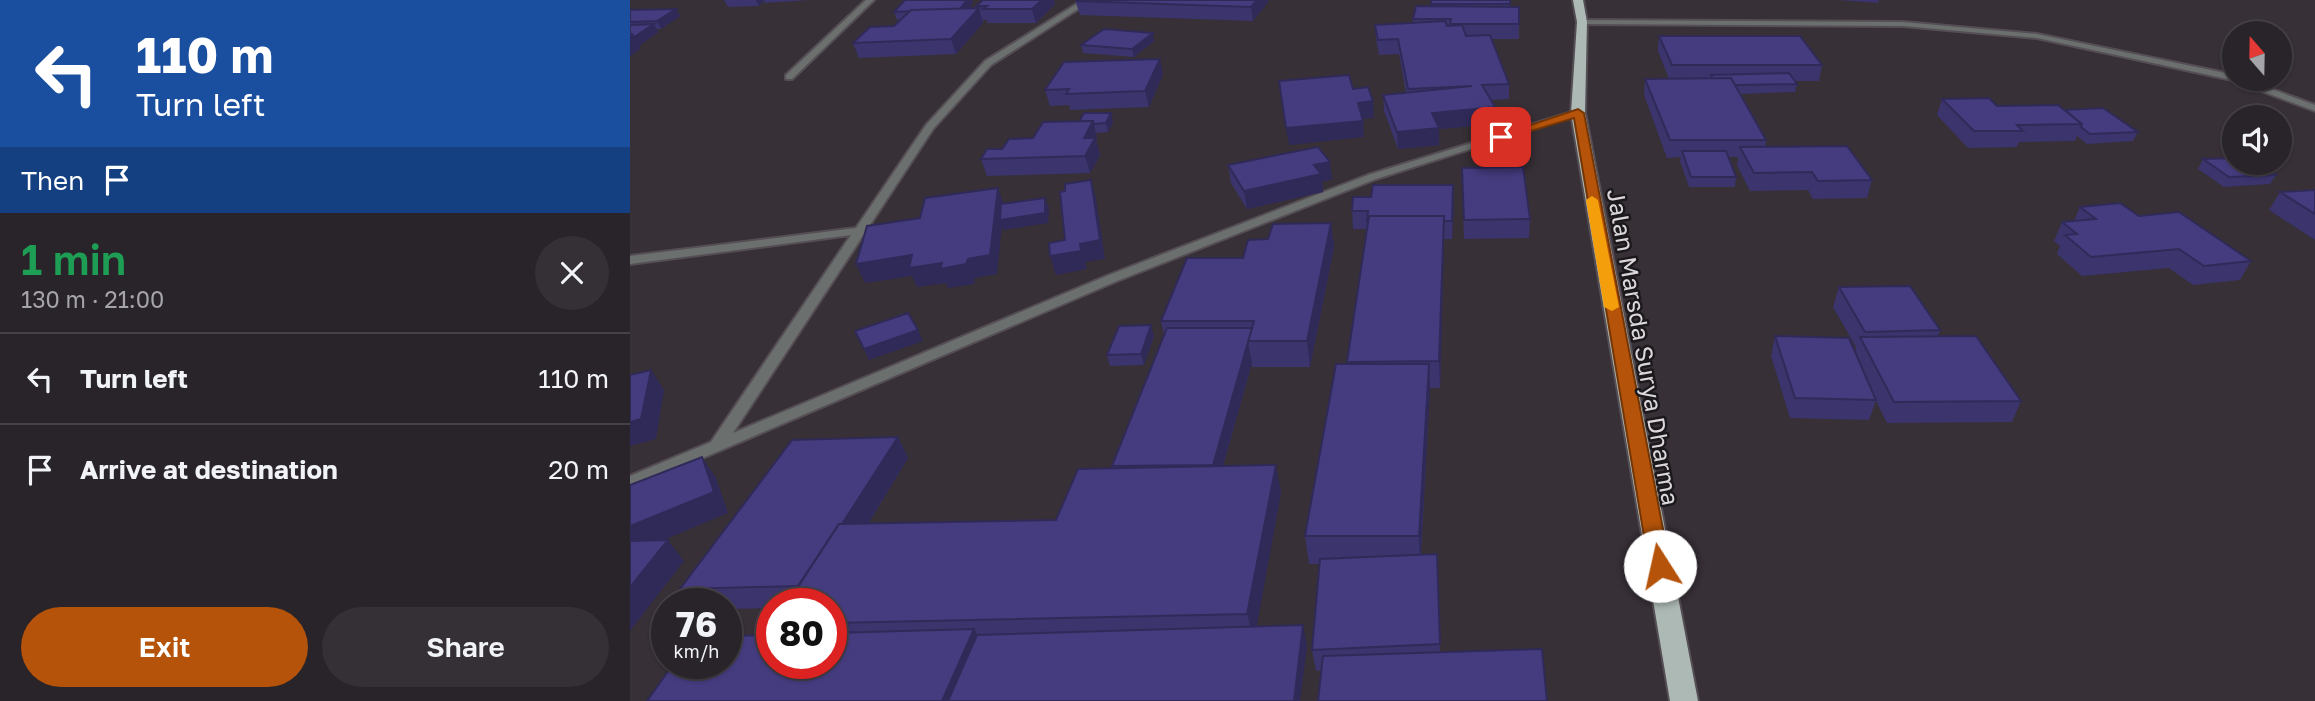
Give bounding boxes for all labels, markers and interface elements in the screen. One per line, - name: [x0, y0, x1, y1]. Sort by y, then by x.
- north arrow: [2222, 21, 2292, 91]
- map controls: [2222, 21, 2292, 175]
- text: 110 m: [136, 25, 273, 84]
- icon: left: [21, 28, 112, 119]
- text: Turn left: [136, 85, 265, 123]
- button: sound: [2222, 105, 2292, 175]
- pin: [1471, 107, 1531, 167]
- icon: arrive: [1482, 118, 1520, 156]
- icon: arrive: [98, 161, 136, 199]
- text: Then: [21, 165, 84, 196]
- street label: Jalan Marsda Surya Dharma: [1602, 186, 1686, 508]
- text: 1 min: [21, 234, 126, 284]
- button: close: [535, 236, 609, 310]
- text: 130 m · 21:00: [21, 285, 164, 313]
- icon: left: [21, 360, 59, 398]
- text: Turn left: [80, 363, 188, 394]
- text: 110 m: [538, 363, 609, 394]
- icon: arrive: [21, 451, 59, 489]
- text: Arrive at destination: [80, 454, 338, 485]
- text: 20 m: [548, 454, 609, 485]
- position arrow: [1623, 529, 1697, 603]
- speed limit sign: 80: [756, 588, 847, 679]
- text: 76: [676, 603, 717, 645]
- button: Exit: [21, 607, 308, 687]
- button: Share: [322, 607, 609, 687]
- text: km/h: [674, 640, 719, 662]

